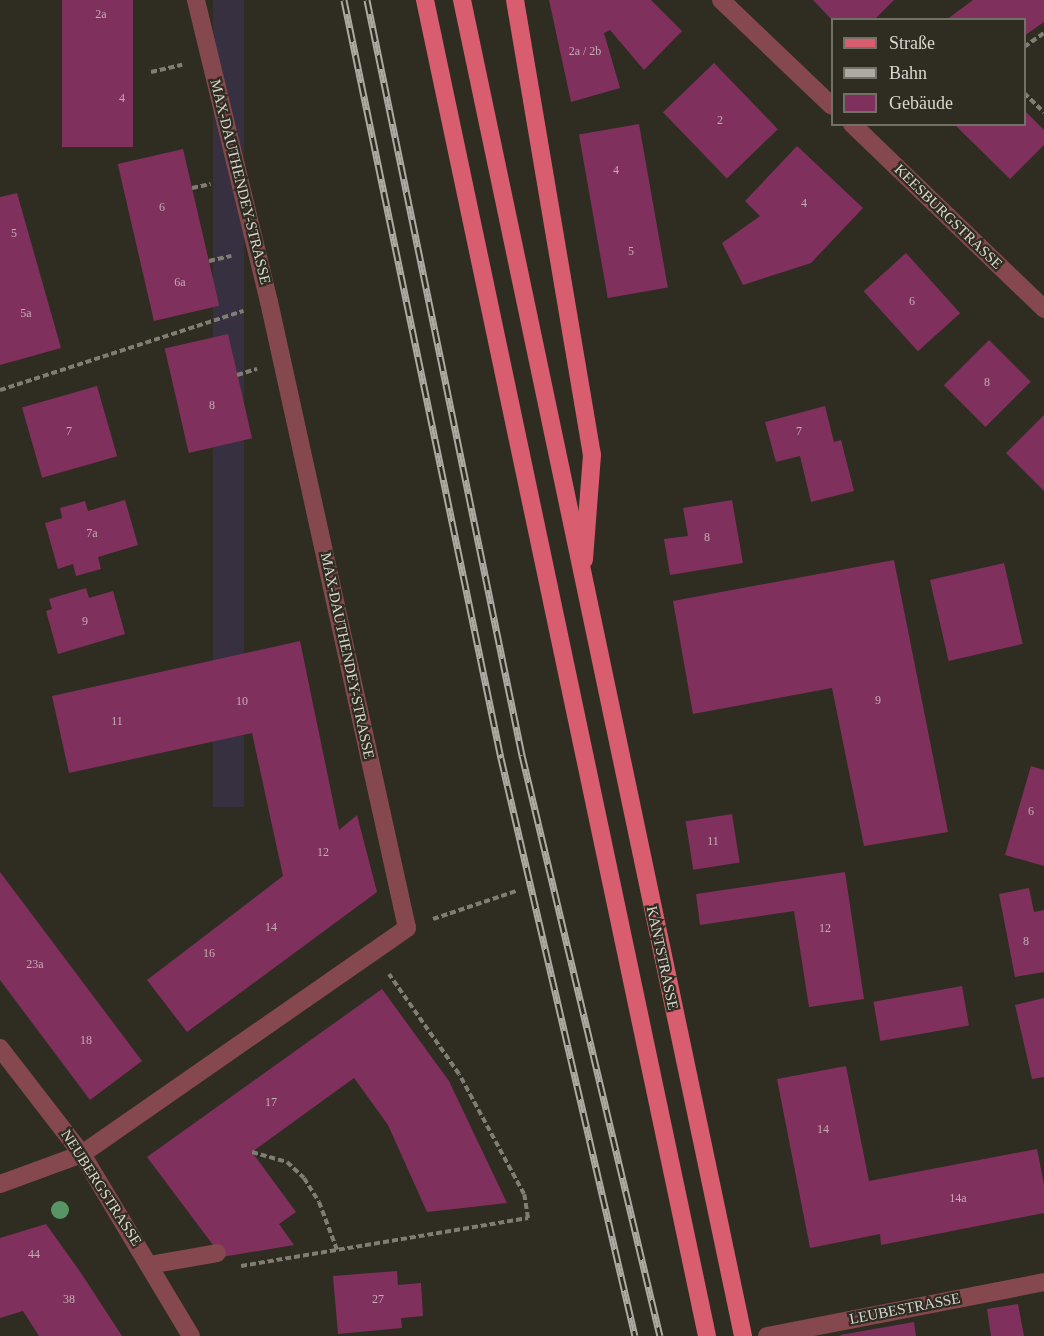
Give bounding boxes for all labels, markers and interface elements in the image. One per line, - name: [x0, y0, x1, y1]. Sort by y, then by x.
- house number: 2a: [95, 8, 107, 22]
- legend: [831, 18, 1026, 126]
- text: Straße: [889, 33, 935, 53]
- house number: 2a / 2b: [569, 45, 601, 59]
- text: Bahn: [889, 63, 927, 83]
- street label: MAX-DAUTHENDEY-STRASSE: [206, 78, 274, 286]
- house number: 4: [119, 92, 125, 106]
- text: Gebäude: [889, 93, 953, 113]
- house number: 2: [717, 114, 723, 128]
- street label: KEESBURGSTRASSE: [890, 161, 1006, 273]
- house number: 4: [613, 164, 619, 178]
- house number: 4: [801, 197, 807, 211]
- house number: 6: [159, 201, 165, 215]
- house number: 5: [11, 227, 17, 241]
- house number: 5: [628, 245, 634, 259]
- house number: 6a: [174, 276, 186, 290]
- house number: 6: [909, 295, 915, 309]
- house number: 5a: [20, 307, 32, 321]
- house number: 8: [984, 376, 990, 390]
- house number: 8: [209, 399, 215, 413]
- house number: 7: [66, 425, 72, 439]
- house number: 7: [796, 425, 802, 439]
- house number: 7a: [86, 527, 98, 541]
- house number: 8: [704, 531, 710, 545]
- street label: MAX-DAUTHENDEY-STRASSE: [316, 551, 378, 761]
- house number: 9: [82, 615, 88, 629]
- house number: 9: [875, 694, 881, 708]
- house number: 10: [236, 695, 248, 709]
- house number: 11: [111, 715, 123, 729]
- house number: 6: [1028, 805, 1034, 819]
- house number: 11: [707, 835, 719, 849]
- house number: 12: [317, 846, 329, 860]
- street label: KANTSTRASSE: [642, 904, 682, 1012]
- house number: 14: [265, 921, 277, 935]
- house number: 12: [819, 922, 831, 936]
- house number: 8: [1023, 935, 1029, 949]
- house number: 16: [203, 947, 215, 961]
- house number: 23a: [26, 958, 44, 972]
- house number: 18: [80, 1034, 92, 1048]
- house number: 17: [265, 1096, 277, 1110]
- house number: 14: [817, 1123, 829, 1137]
- street label: NEUBERGSTRASSE: [57, 1126, 145, 1250]
- house number: 14a: [949, 1192, 967, 1206]
- house number: 44: [28, 1248, 40, 1262]
- street label: LEUBESTRASSE: [848, 1289, 962, 1329]
- house number: 38: [63, 1293, 75, 1307]
- house number: 27: [372, 1293, 384, 1307]

